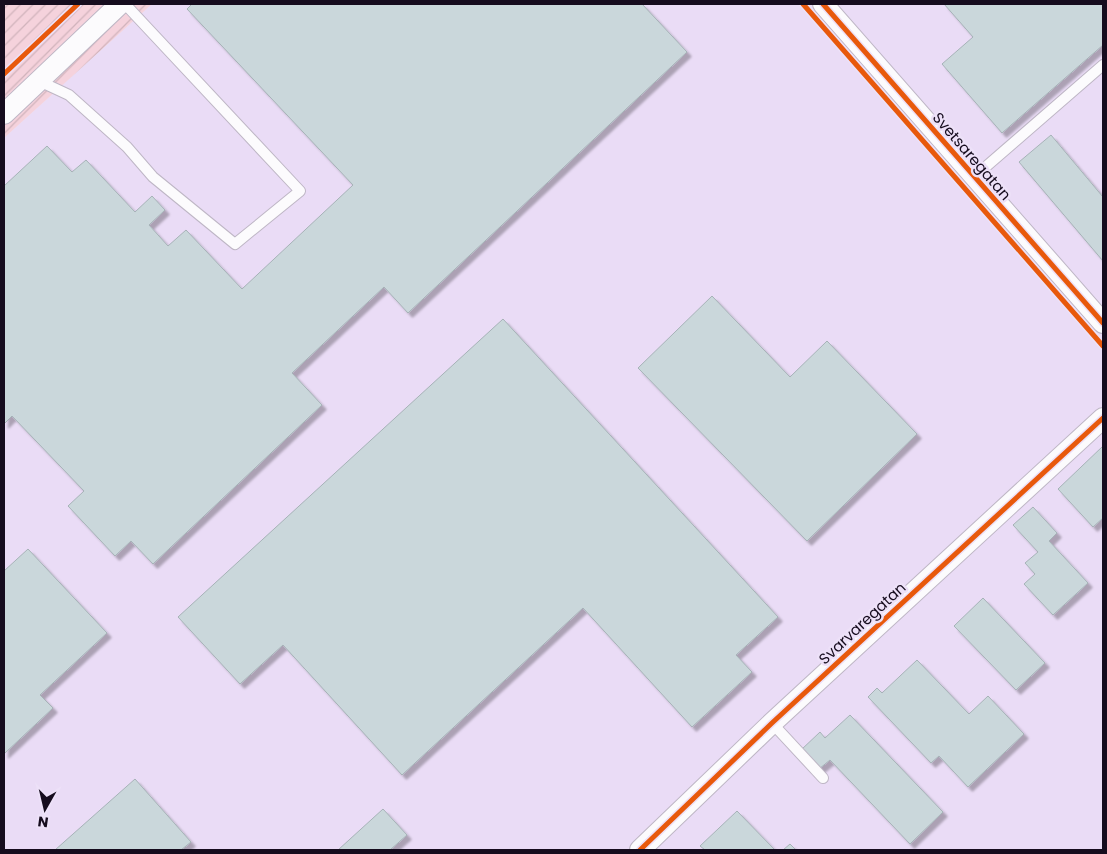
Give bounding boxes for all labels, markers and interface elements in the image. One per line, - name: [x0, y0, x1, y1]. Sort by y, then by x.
- street label: Svetsaregatan: [928, 107, 1016, 205]
- street label: Svarvaregatan: [814, 577, 910, 669]
- north arrow: [20, 784, 70, 834]
- text: N: [37, 811, 50, 833]

